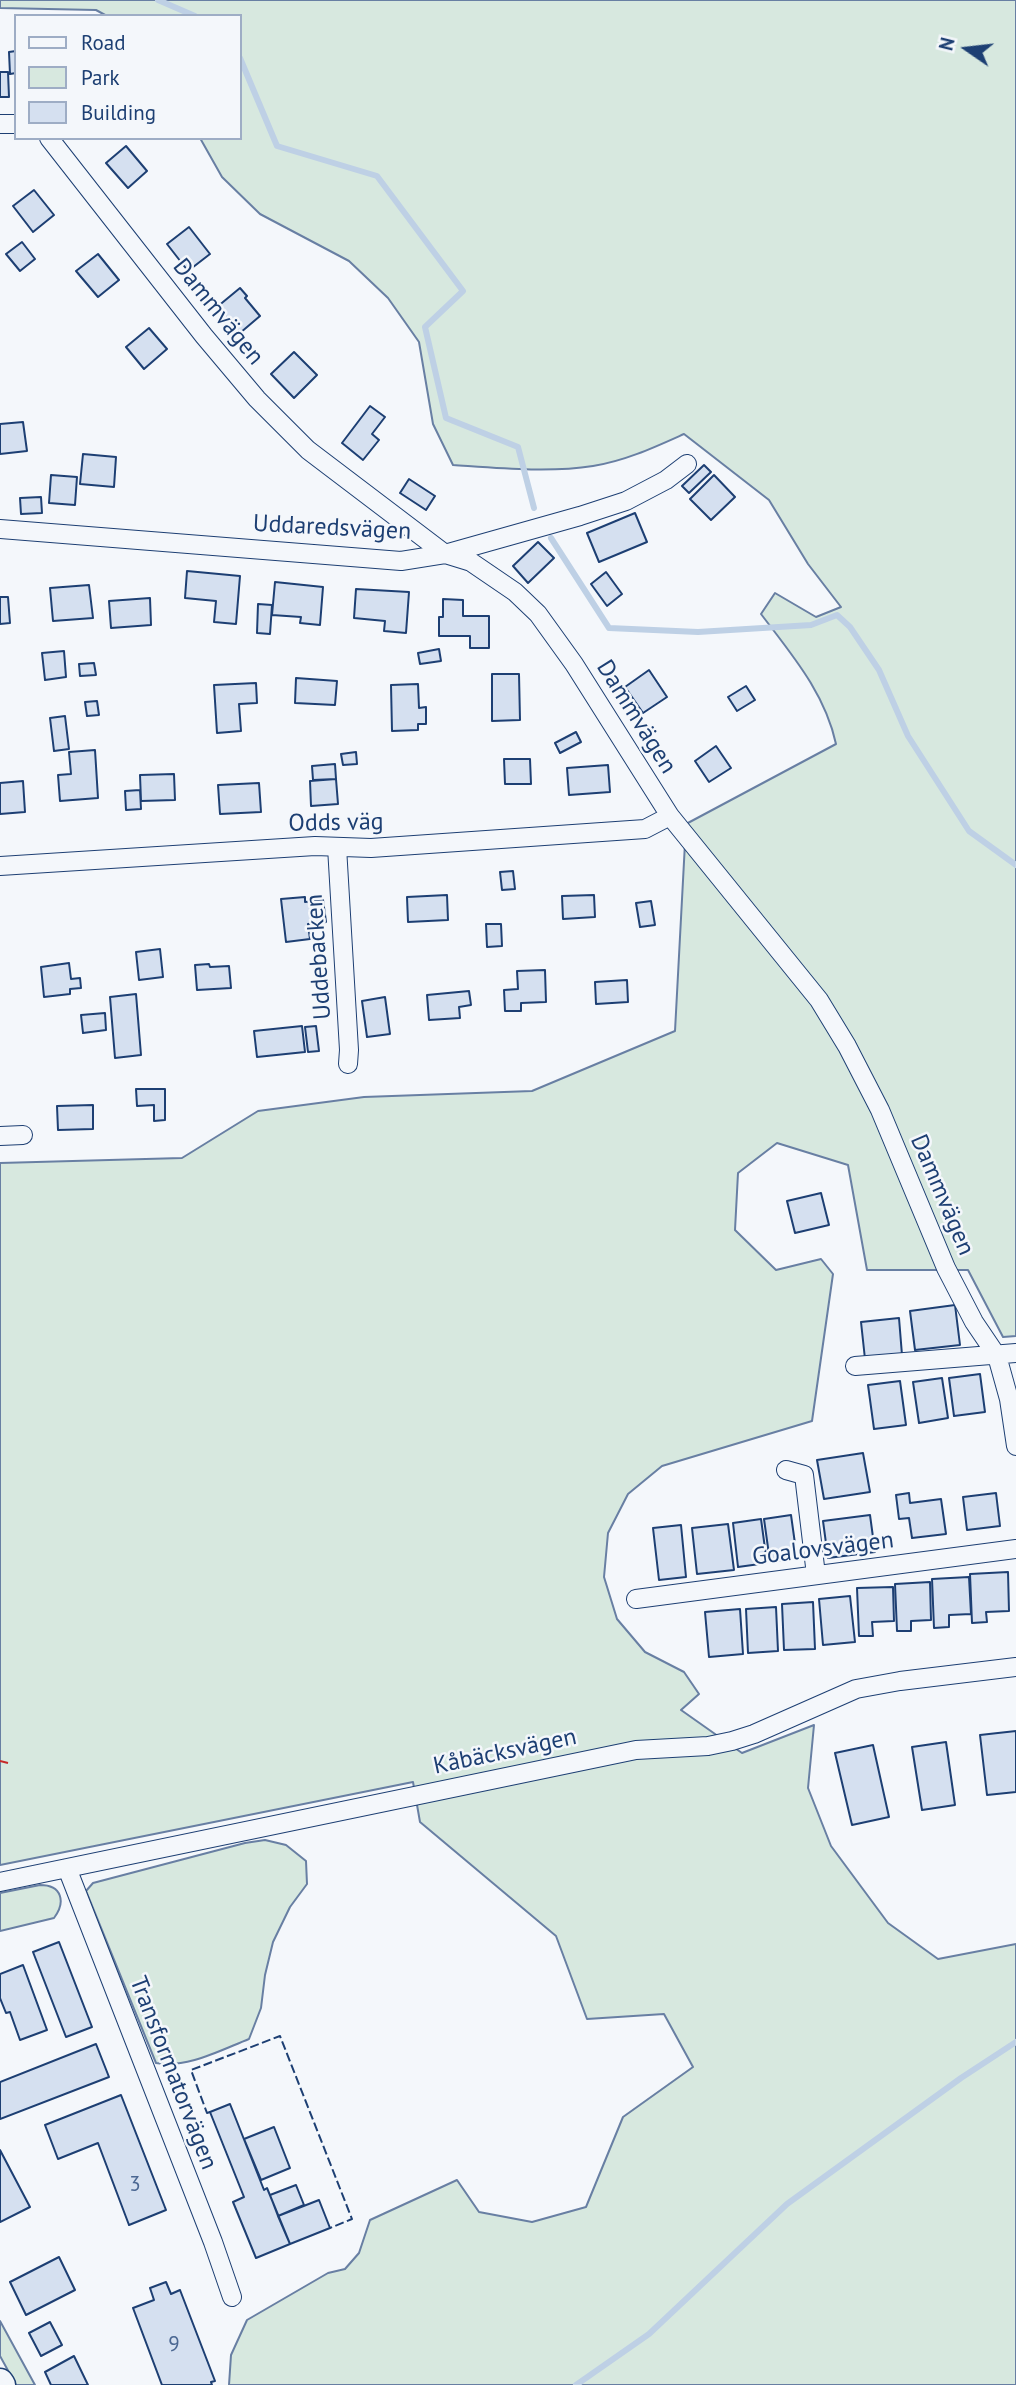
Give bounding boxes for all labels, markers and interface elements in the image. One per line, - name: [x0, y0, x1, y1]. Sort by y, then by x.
- legend: [14, 14, 242, 140]
- north arrow: [932, 14, 1002, 84]
- text: Road: [81, 29, 125, 56]
- text: N: [933, 35, 960, 53]
- text: Park: [81, 64, 120, 91]
- text: Building: [81, 99, 156, 126]
- street label: Dammvägen: [166, 253, 270, 371]
- street label: Uddaredsvägen: [252, 509, 412, 547]
- street label: Dammvägen: [590, 655, 682, 779]
- street label: Odds väg: [288, 808, 384, 838]
- street label: Uddebacken: [300, 893, 338, 1021]
- street label: Dammvägen: [904, 1130, 980, 1260]
- street label: Goalovsvägen: [751, 1526, 895, 1572]
- street label: Kåbäcksvägen: [431, 1723, 579, 1781]
- street label: Transformatorvägen: [123, 1972, 223, 2174]
- house number: 3: [129, 2172, 141, 2198]
- house number: 9: [168, 2332, 180, 2358]

